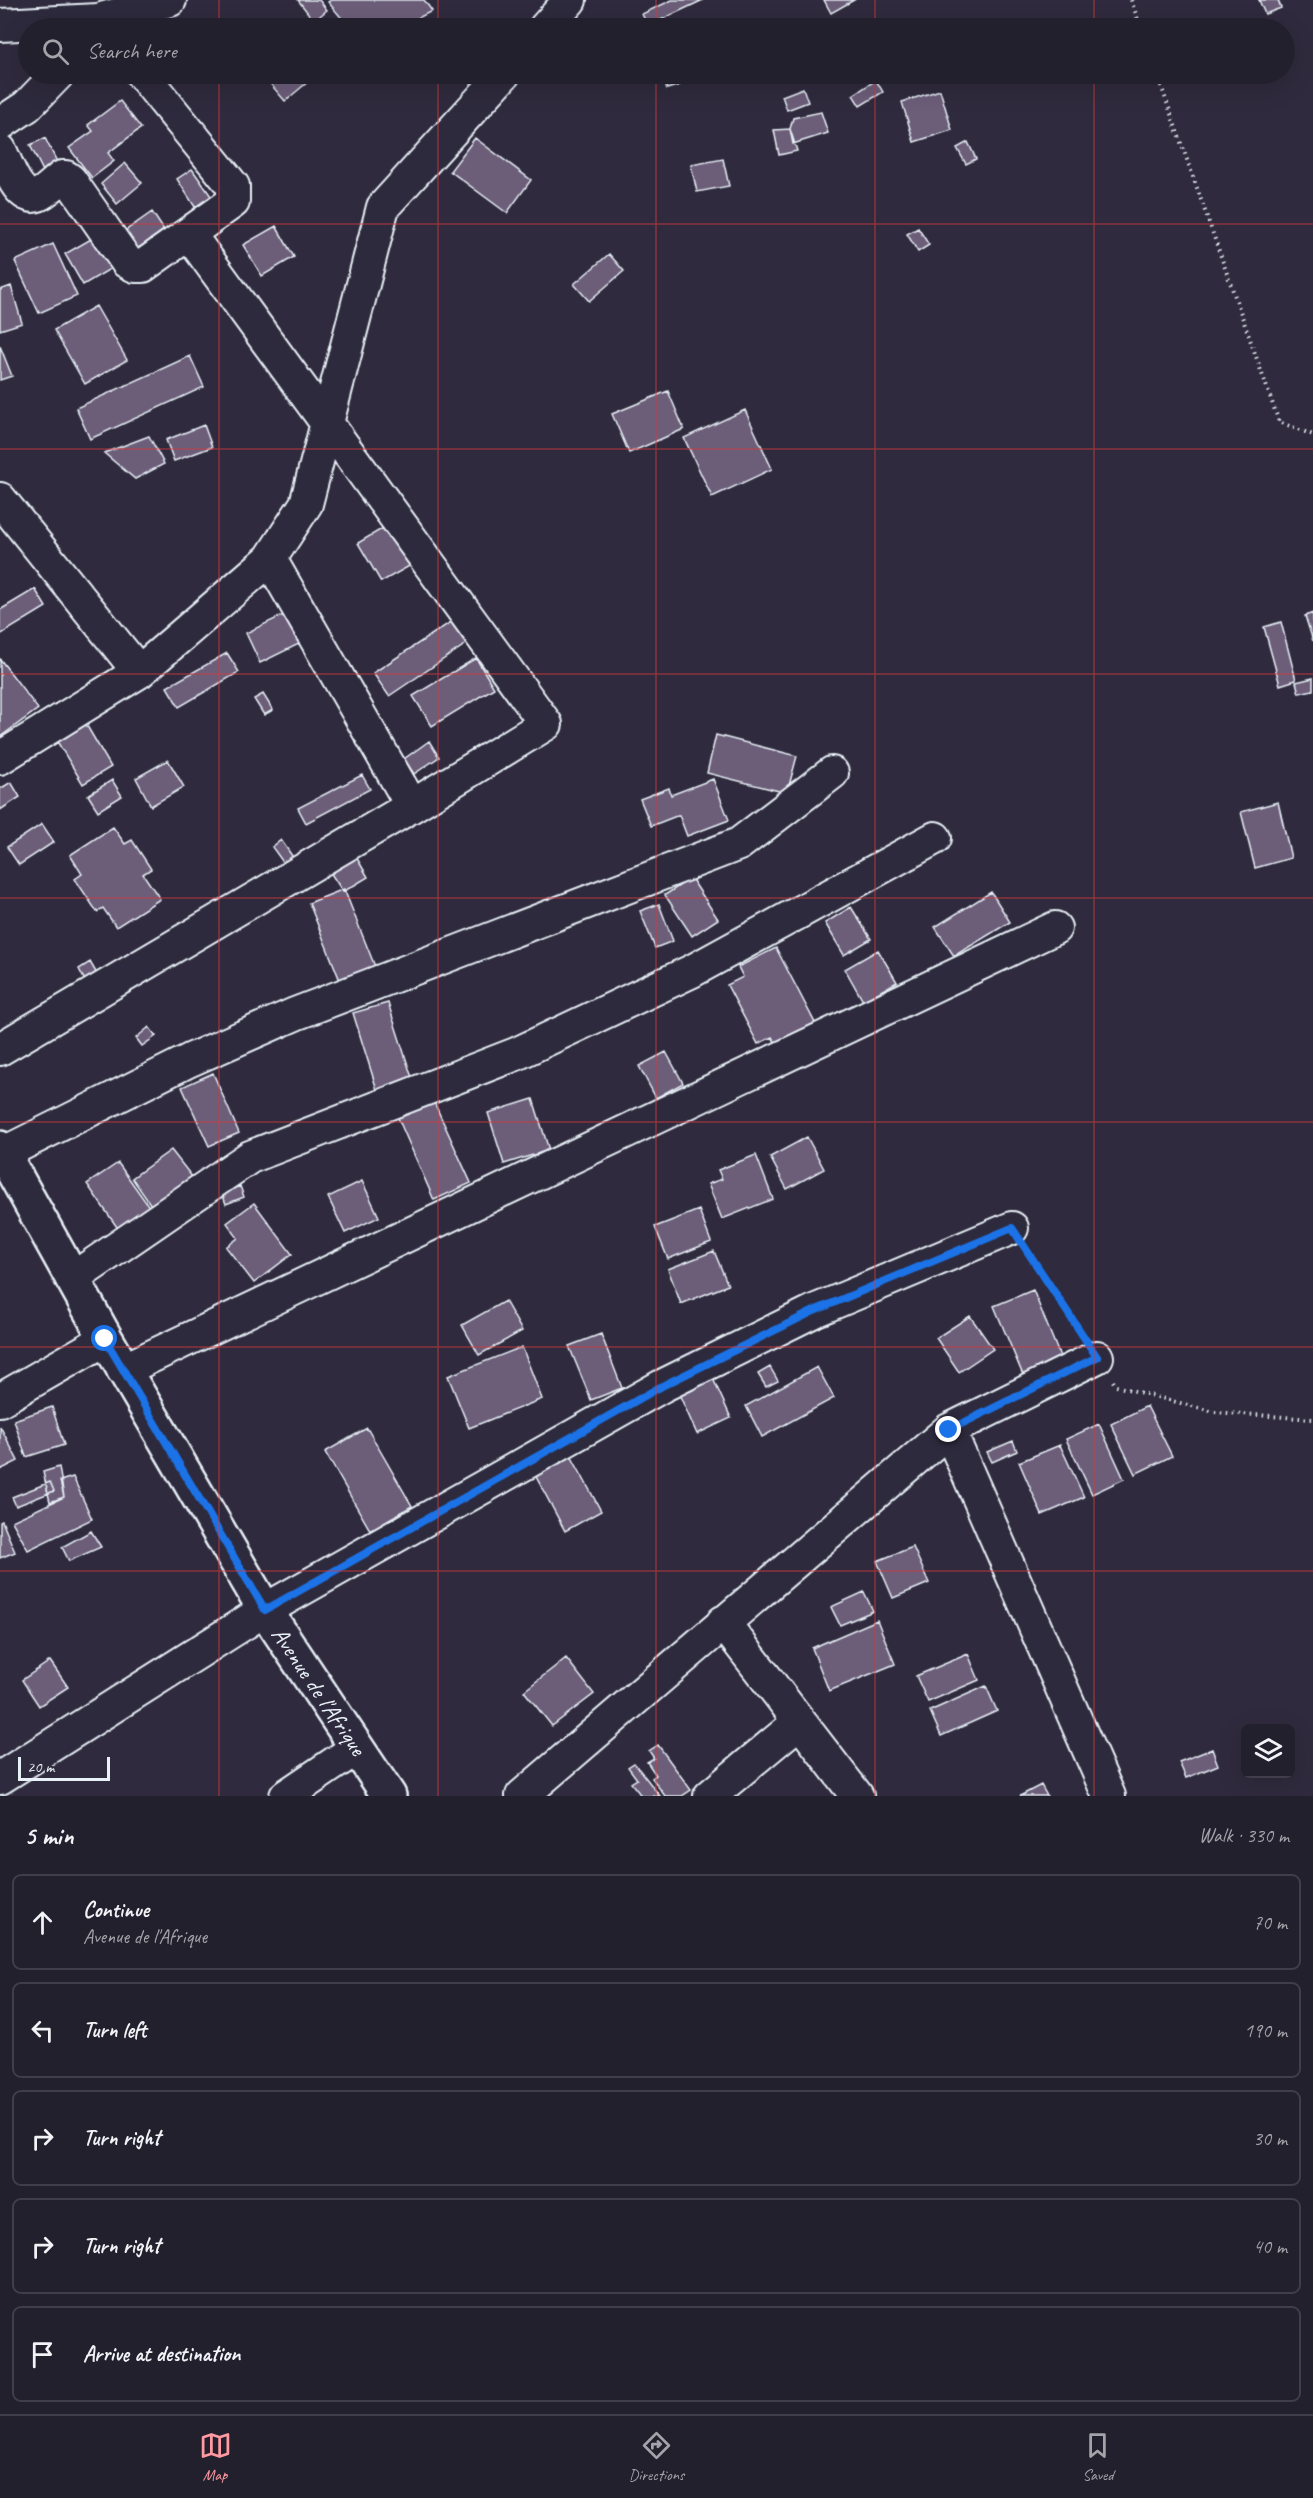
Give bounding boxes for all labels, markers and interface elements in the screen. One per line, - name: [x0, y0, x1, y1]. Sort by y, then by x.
- search box: [18, 18, 1295, 84]
- icon: search: [39, 35, 72, 68]
- text: Search here: [87, 37, 177, 65]
- route start: [91, 1325, 117, 1351]
- route end: [935, 1416, 961, 1442]
- street label: Avenue de l'Afrique: [265, 1621, 374, 1763]
- map controls: [1241, 1724, 1295, 1778]
- button: layers: [1241, 1724, 1295, 1778]
- scale bar: [18, 1754, 110, 1782]
- text: 20 m: [27, 1757, 54, 1777]
- text: 5 min: [24, 1819, 73, 1852]
- text: Walk · 330 m: [1199, 1823, 1289, 1848]
- text: Continue: [83, 1896, 149, 1924]
- icon: ahead: [26, 1906, 59, 1939]
- text: 70 m: [1253, 1910, 1287, 1935]
- text: Avenue de l'Afrique: [83, 1924, 207, 1949]
- icon: left: [26, 2014, 59, 2047]
- text: Turn left: [83, 2016, 147, 2044]
- text: 190 m: [1244, 2018, 1287, 2043]
- icon: right: [26, 2122, 59, 2155]
- text: Turn right: [83, 2124, 160, 2152]
- text: 30 m: [1253, 2126, 1287, 2151]
- icon: right: [26, 2230, 59, 2263]
- text: Turn right: [83, 2232, 160, 2260]
- text: 40 m: [1253, 2234, 1287, 2259]
- icon: arrive: [26, 2338, 59, 2371]
- text: Arrive at destination: [83, 2340, 240, 2368]
- tab: Map: [199, 2429, 232, 2485]
- tab: Directions: [629, 2429, 684, 2485]
- tab: Saved: [1081, 2429, 1114, 2485]

